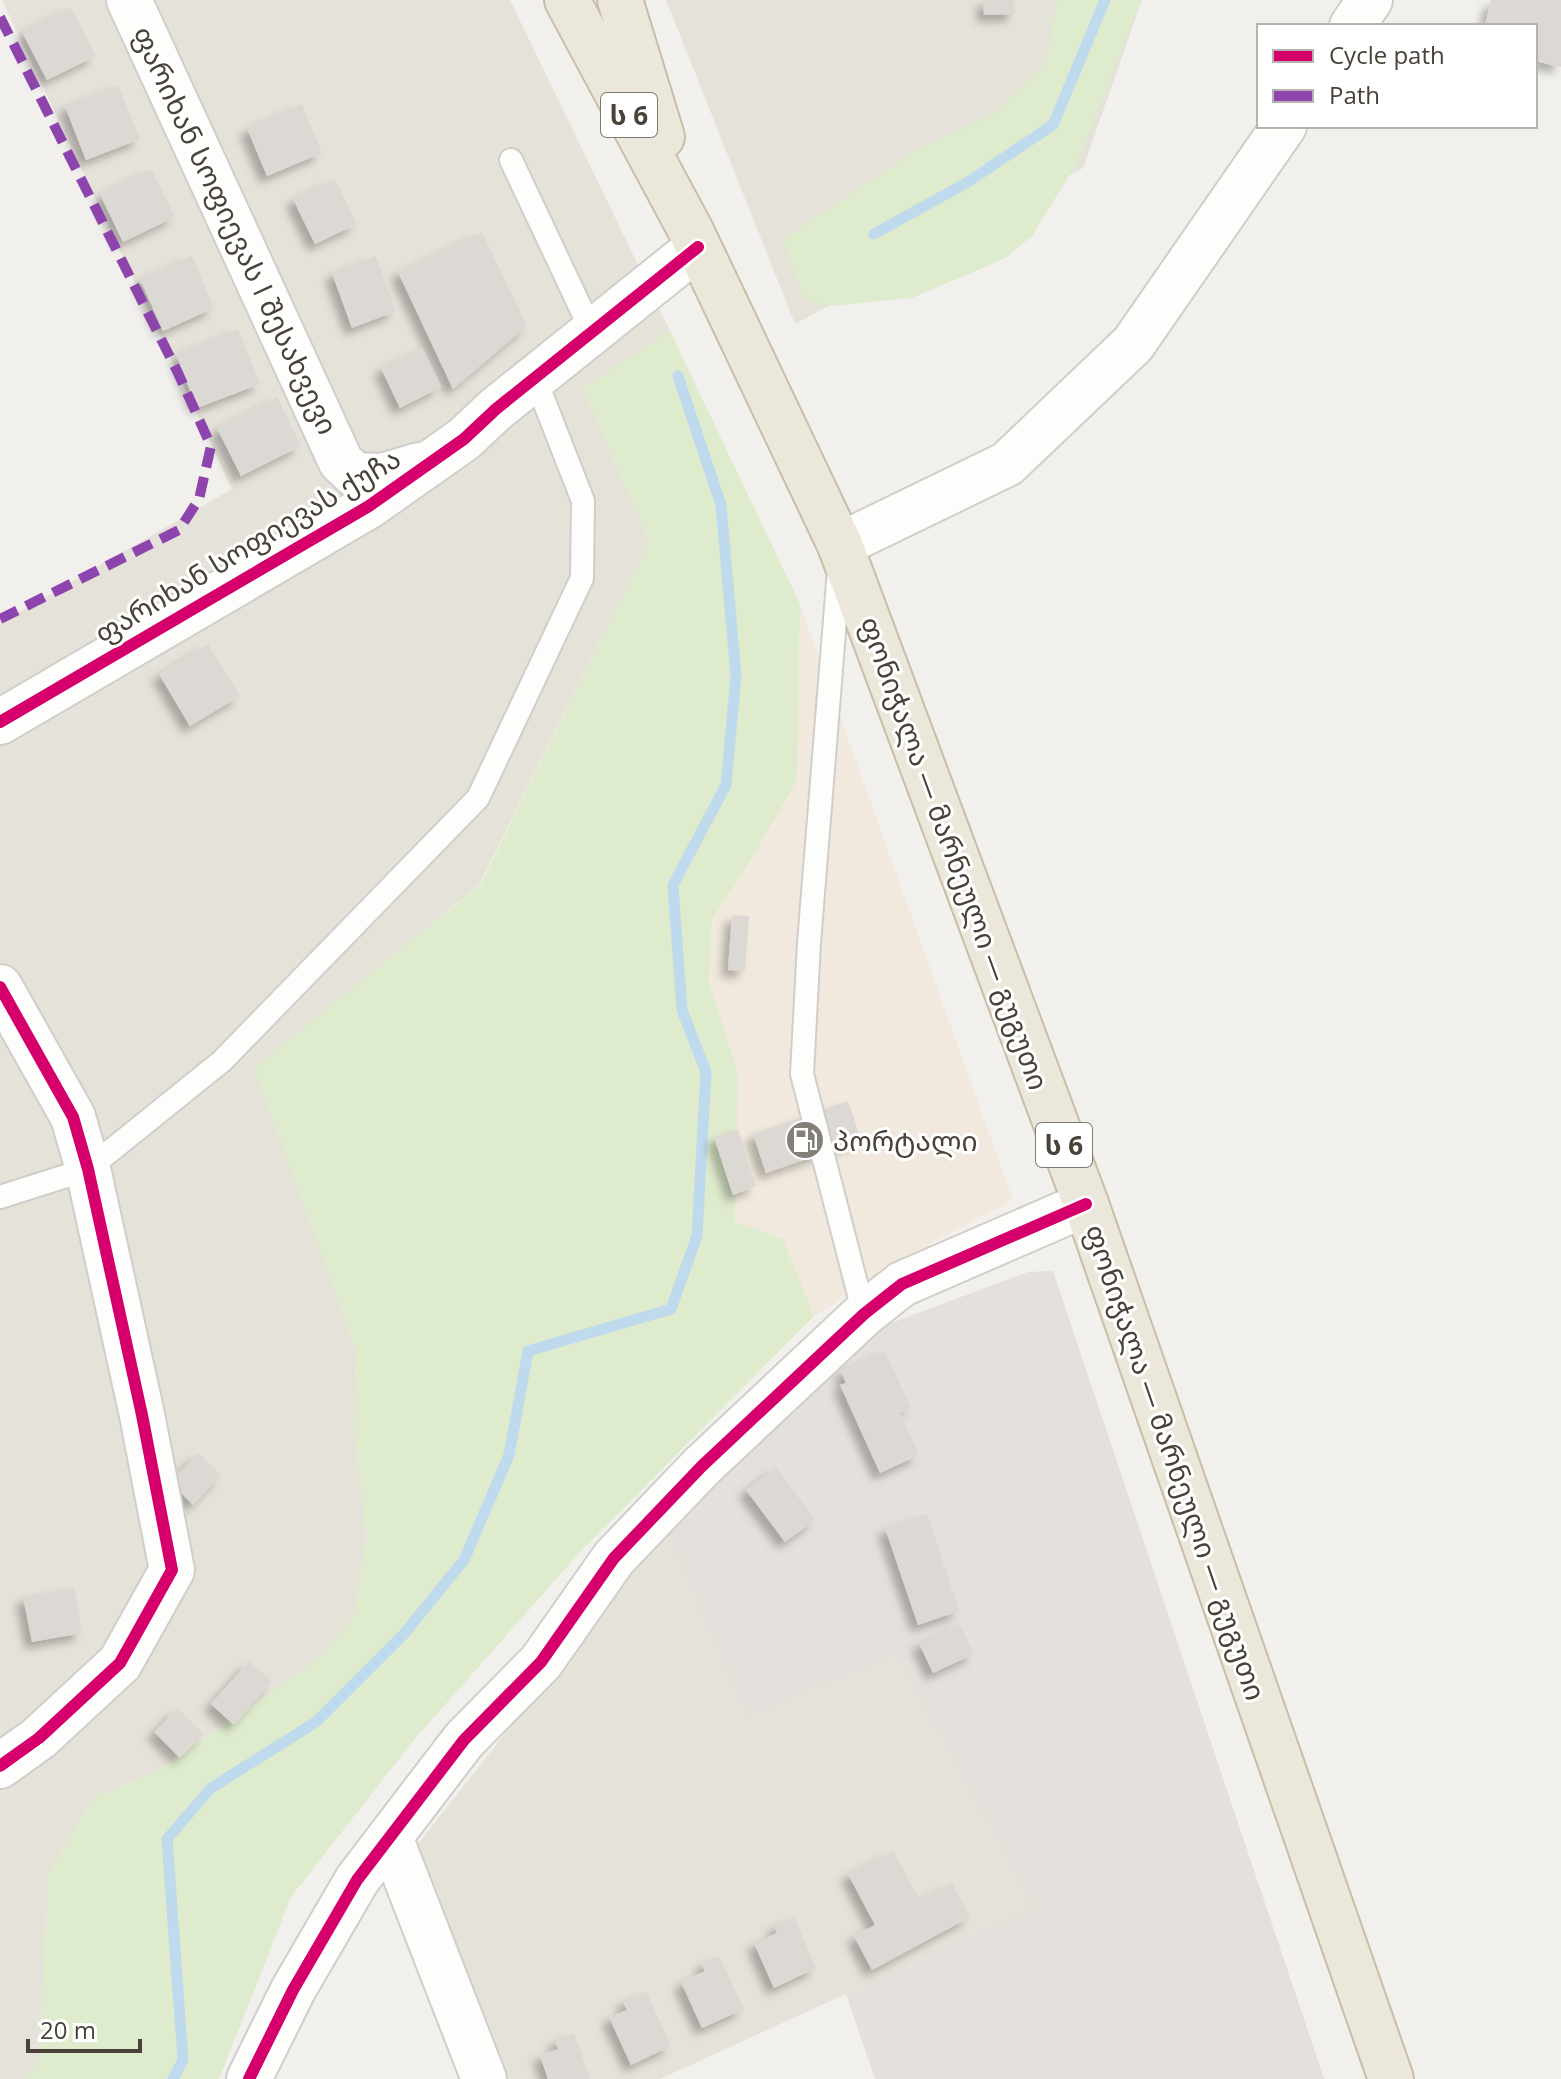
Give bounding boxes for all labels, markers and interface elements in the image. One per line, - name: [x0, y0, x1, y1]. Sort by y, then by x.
- street label: ფარიხან სოფიევას I შესახვევი: [124, 20, 348, 440]
- legend: [1257, 24, 1537, 128]
- text: Cycle path: [1329, 38, 1445, 71]
- text: Path: [1329, 78, 1380, 111]
- road number: ს 6: [601, 93, 657, 137]
- street label: ფარიხან სოფიევას ქუჩა: [87, 438, 407, 652]
- street label: ფონიჭალა — მარნეული — გუგუთი: [851, 611, 1059, 1095]
- fuel station icon: პორტალი: [784, 1119, 826, 1161]
- place label: პორტალი: [833, 1121, 978, 1159]
- road number: ს 6: [1036, 1123, 1092, 1167]
- street label: ფონიჭალა — მარნეული — გუგუთი: [1076, 1219, 1276, 1705]
- scale bar: [28, 2003, 140, 2053]
- text: 20 m: [40, 2013, 96, 2046]

